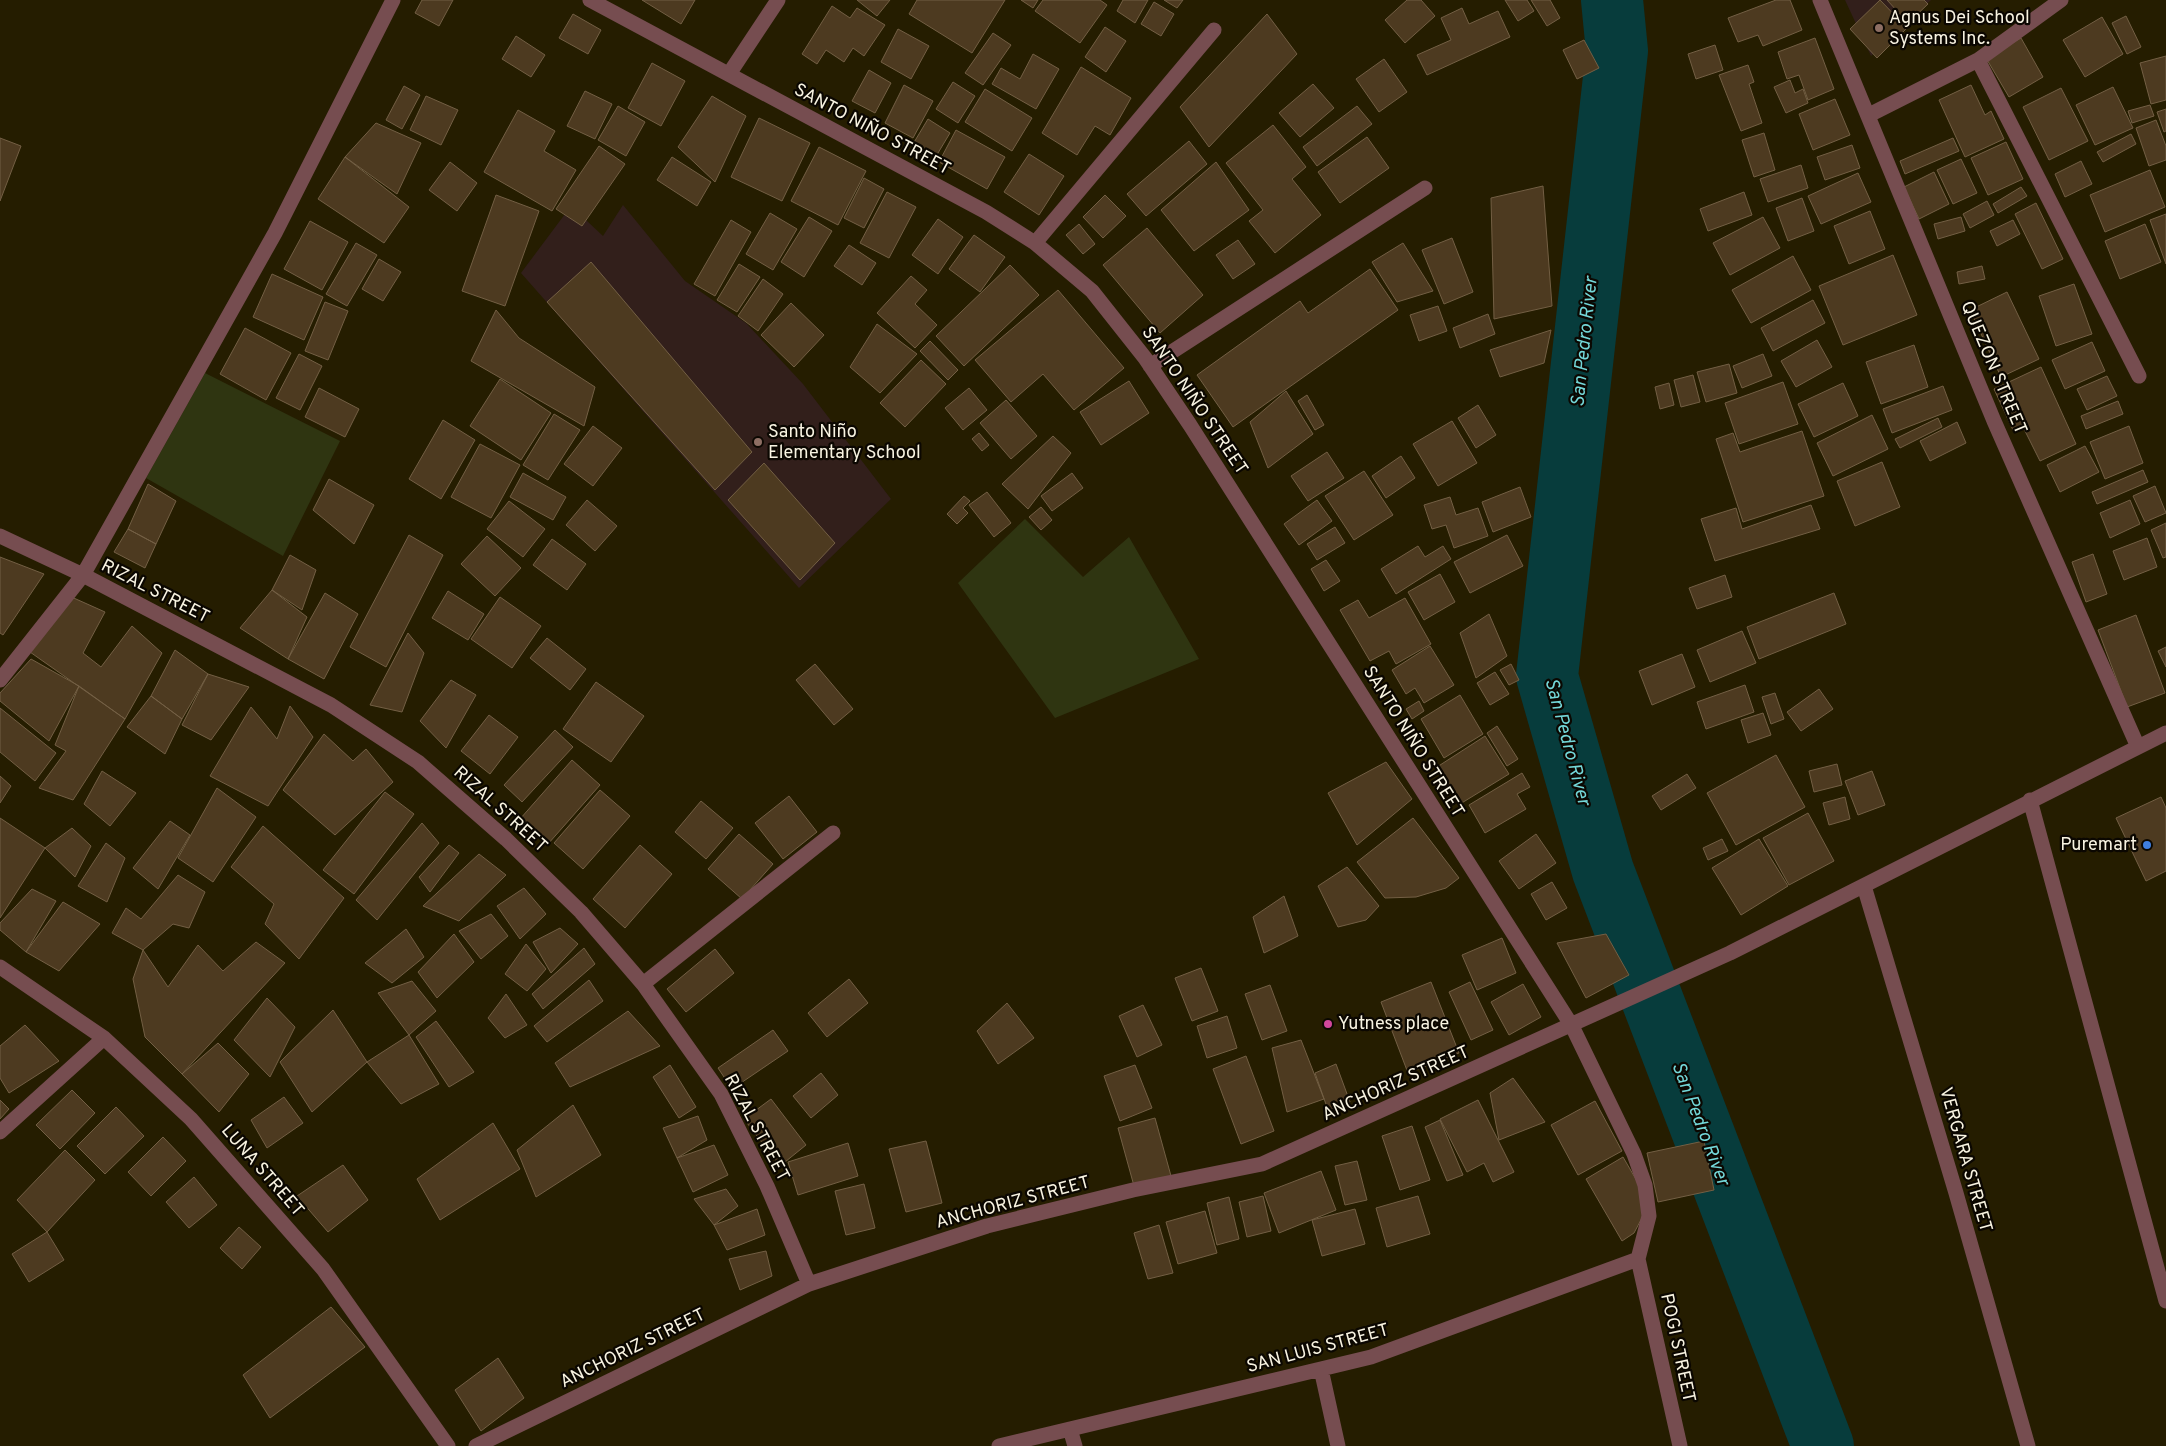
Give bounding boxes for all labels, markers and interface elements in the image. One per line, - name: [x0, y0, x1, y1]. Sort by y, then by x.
- place label: Agnus Dei School Systems Inc.: [1889, 7, 2030, 51]
- marker: Agnus Dei School Systems Inc.: [1873, 22, 1885, 34]
- street label: SANTO NIÑO STREET: [790, 77, 955, 181]
- water label: San Pedro River: [1566, 274, 1604, 408]
- street label: QUEZON STREET: [1955, 298, 2031, 438]
- street label: SANTO NIÑO STREET: [1136, 321, 1254, 480]
- place label: Santo Niño Elementary School: [768, 421, 921, 465]
- marker: Santo Niño Elementary School: [752, 436, 764, 448]
- street label: RIZAL STREET: [97, 555, 213, 629]
- street label: SANTO NIÑO STREET: [1357, 661, 1471, 822]
- water label: San Pedro River: [1538, 676, 1596, 810]
- street label: RIZAL STREET: [448, 762, 552, 858]
- place label: Puremart: [2060, 834, 2137, 857]
- marker: Puremart: [2141, 839, 2153, 851]
- place label: Yutness place: [1338, 1013, 1449, 1036]
- marker: Yutness place: [1322, 1018, 1334, 1030]
- street label: ANCHORIZ STREET: [1319, 1041, 1473, 1127]
- water label: San Pedro River: [1665, 1059, 1735, 1191]
- street label: RIZAL STREET: [718, 1070, 794, 1186]
- street label: VERGARA STREET: [1933, 1085, 1997, 1235]
- street label: LUNA STREET: [216, 1120, 308, 1222]
- street label: ANCHORIZ STREET: [933, 1171, 1093, 1235]
- street label: POGI STREET: [1654, 1291, 1700, 1405]
- street label: ANCHORIZ STREET: [557, 1304, 709, 1394]
- street label: SAN LUIS STREET: [1244, 1319, 1392, 1379]

